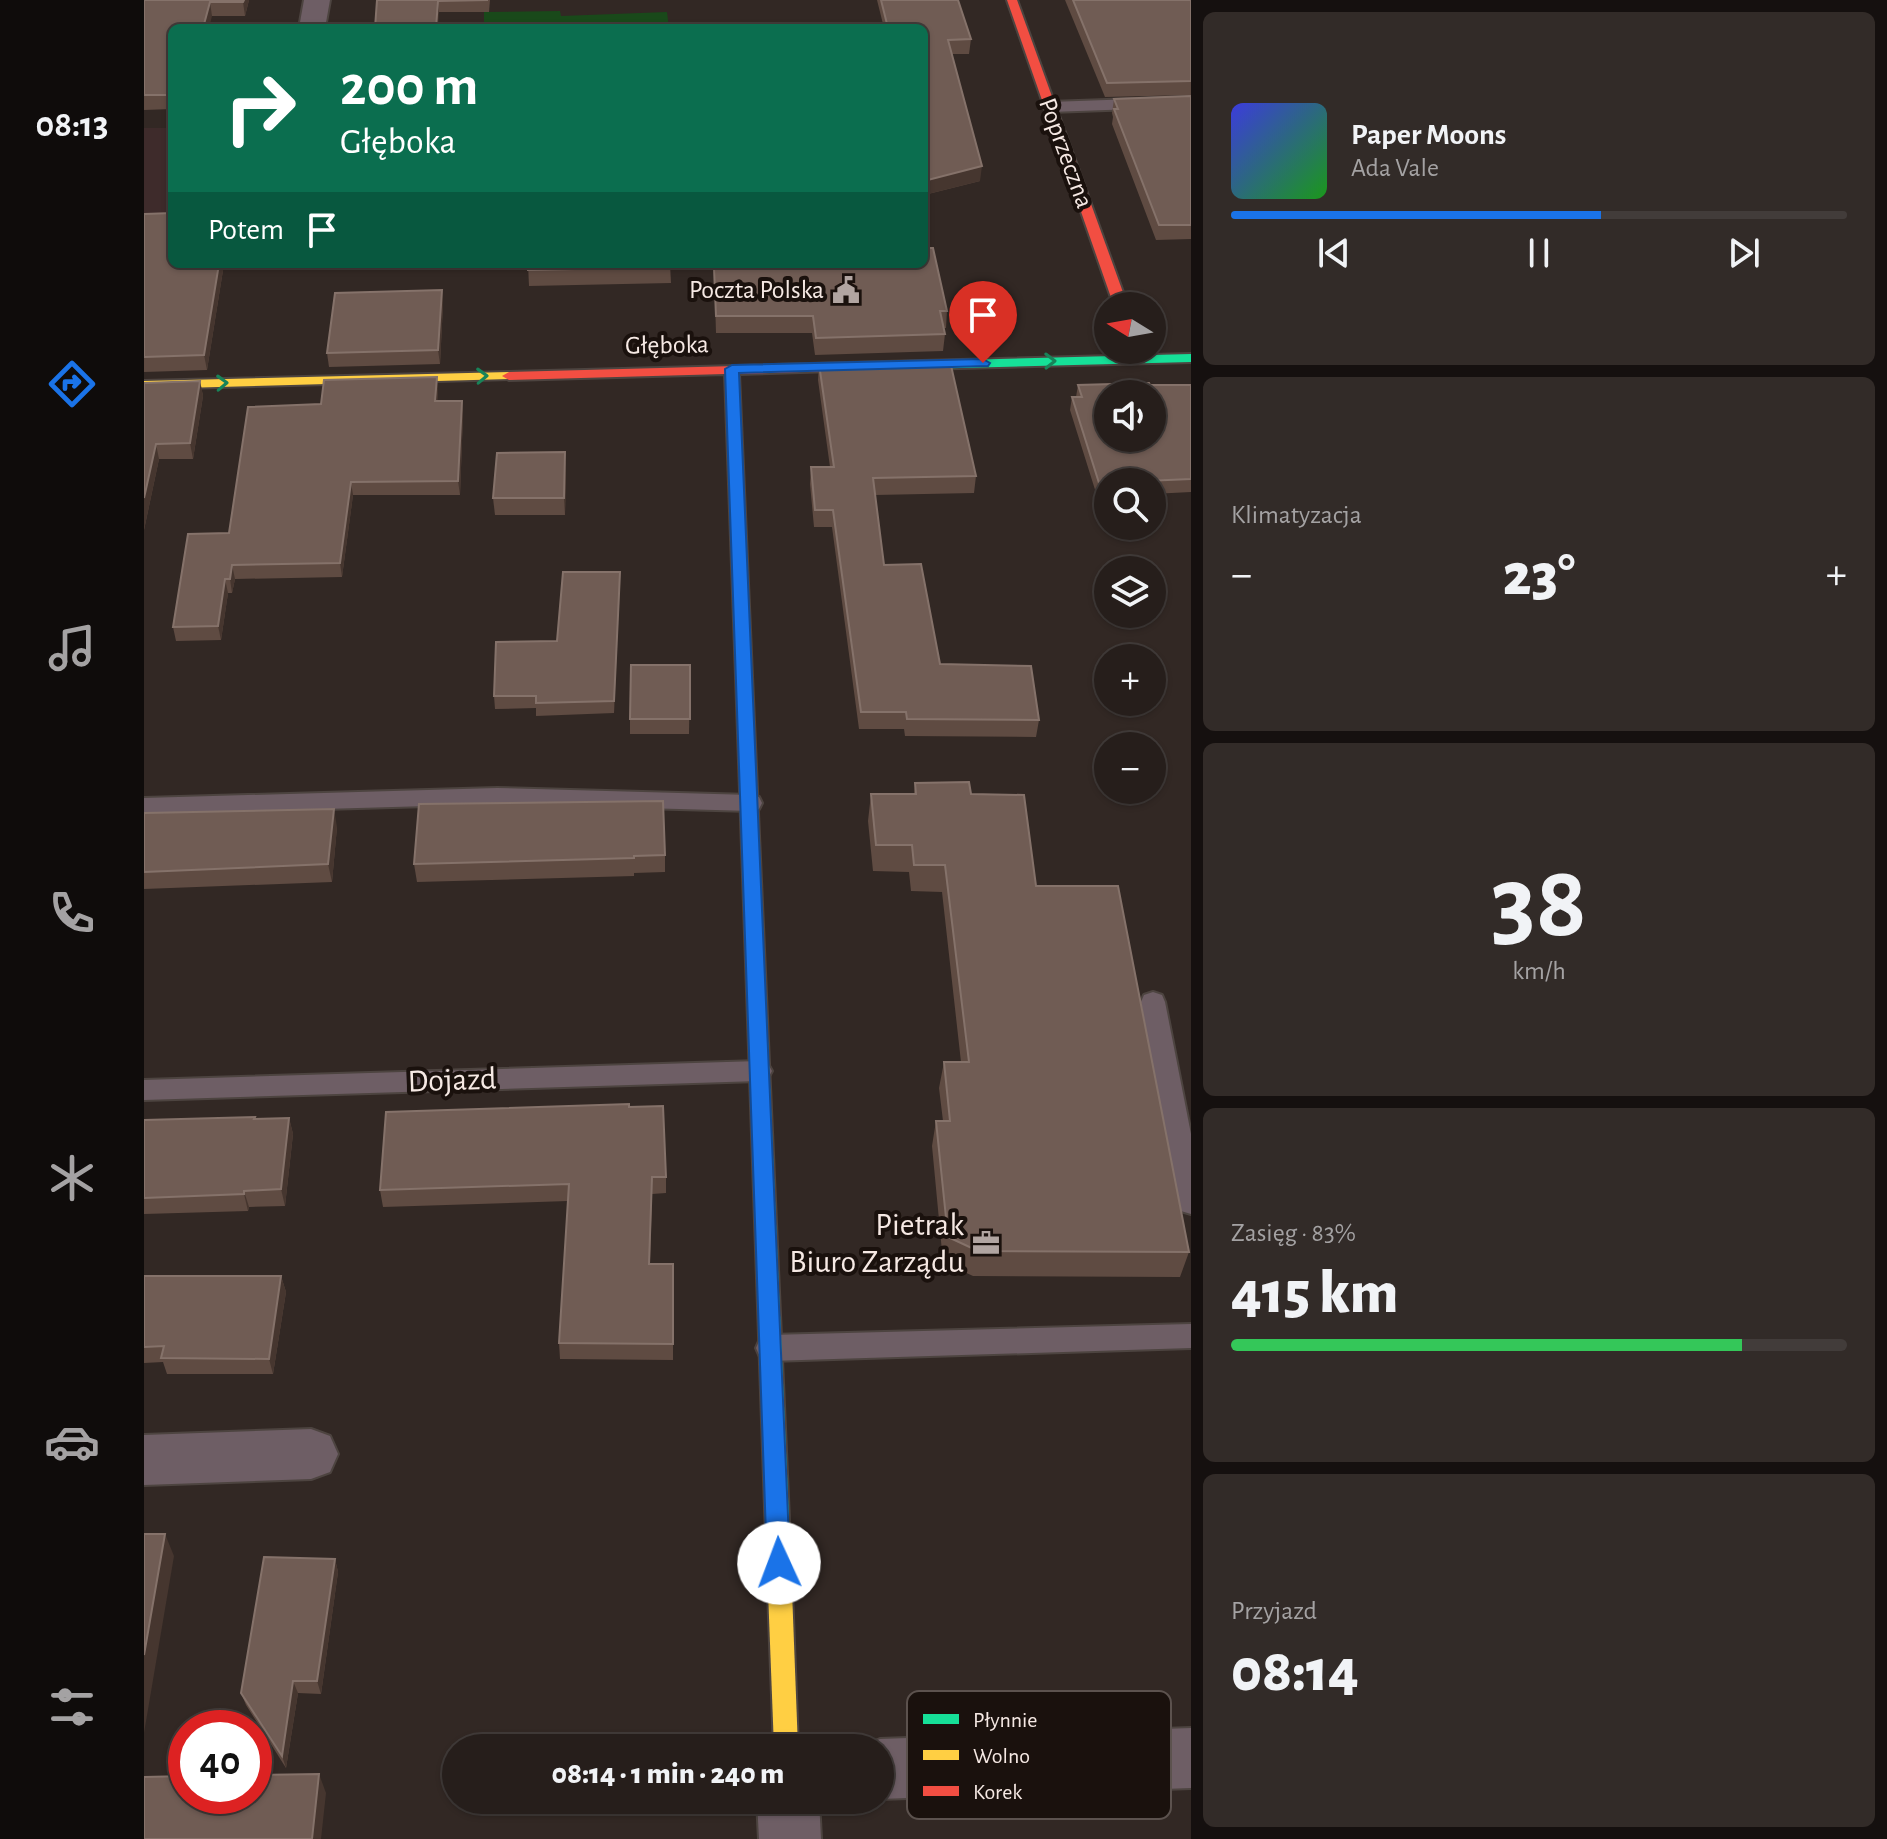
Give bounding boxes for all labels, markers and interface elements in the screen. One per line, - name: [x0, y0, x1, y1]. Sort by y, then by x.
- icon: right: [208, 56, 312, 160]
- text: 200 m: [340, 59, 478, 115]
- street label: Poprzeczna: [1034, 94, 1098, 212]
- text: 08:13: [35, 107, 109, 143]
- text: Paper Moons: [1351, 120, 1506, 150]
- text: Głęboka: [340, 124, 456, 160]
- text: Ada Vale: [1351, 155, 1439, 181]
- icon: arrive: [300, 208, 344, 252]
- text: Potem: [208, 215, 284, 245]
- icon: previous: [1312, 231, 1356, 275]
- icon: pause: [1517, 231, 1561, 275]
- icon: next: [1722, 231, 1766, 275]
- public building icon: Poczta Polska: [831, 275, 861, 305]
- place label: Poczta Polska: [689, 277, 824, 303]
- pin: [949, 281, 1017, 363]
- north arrow: [1094, 292, 1166, 364]
- map controls: [1094, 292, 1166, 804]
- icon: arrive: [961, 293, 1005, 337]
- street label: Głęboka: [625, 331, 709, 359]
- one-way arrow: [1044, 352, 1057, 370]
- icon: directions: [44, 356, 100, 412]
- one-way arrow: [476, 367, 489, 384]
- one-way arrow: [216, 374, 229, 392]
- button: sound: [1094, 380, 1166, 452]
- button: search: [1094, 468, 1166, 540]
- text: Klimatyzacja: [1231, 502, 1362, 528]
- text: 23°: [1503, 546, 1575, 606]
- text: −: [1231, 553, 1252, 597]
- text: +: [1826, 553, 1847, 597]
- button: layers: [1094, 556, 1166, 628]
- icon: music: [44, 620, 100, 676]
- button: +: [1094, 644, 1166, 716]
- button: −: [1094, 732, 1166, 804]
- text: 38: [1491, 852, 1587, 956]
- icon: phone: [44, 885, 100, 941]
- text: km/h: [1512, 958, 1566, 984]
- street label: Dojazd: [407, 1062, 497, 1098]
- icon: climate: [44, 1150, 100, 1206]
- place label: Pietrak Biuro Zarządu: [789, 1209, 964, 1279]
- text: Zasięg · 83%: [1231, 1220, 1356, 1246]
- office icon: Pietrak Biuro Zarządu: [971, 1228, 1001, 1258]
- text: 415 km: [1231, 1264, 1398, 1324]
- icon: car: [44, 1414, 100, 1470]
- position arrow: [737, 1521, 821, 1605]
- text: Przyjazd: [1231, 1598, 1317, 1624]
- text: 08:14: [1231, 1642, 1359, 1702]
- icon: filters: [44, 1679, 100, 1735]
- legend: [907, 1691, 1171, 1819]
- text: Płynnie: [973, 1709, 1038, 1731]
- speed limit sign: 40: [168, 1710, 272, 1814]
- text: Wolno: [973, 1745, 1030, 1767]
- text: 08:14 · 1 min · 240 m: [552, 1759, 784, 1789]
- text: Korek: [973, 1781, 1022, 1803]

